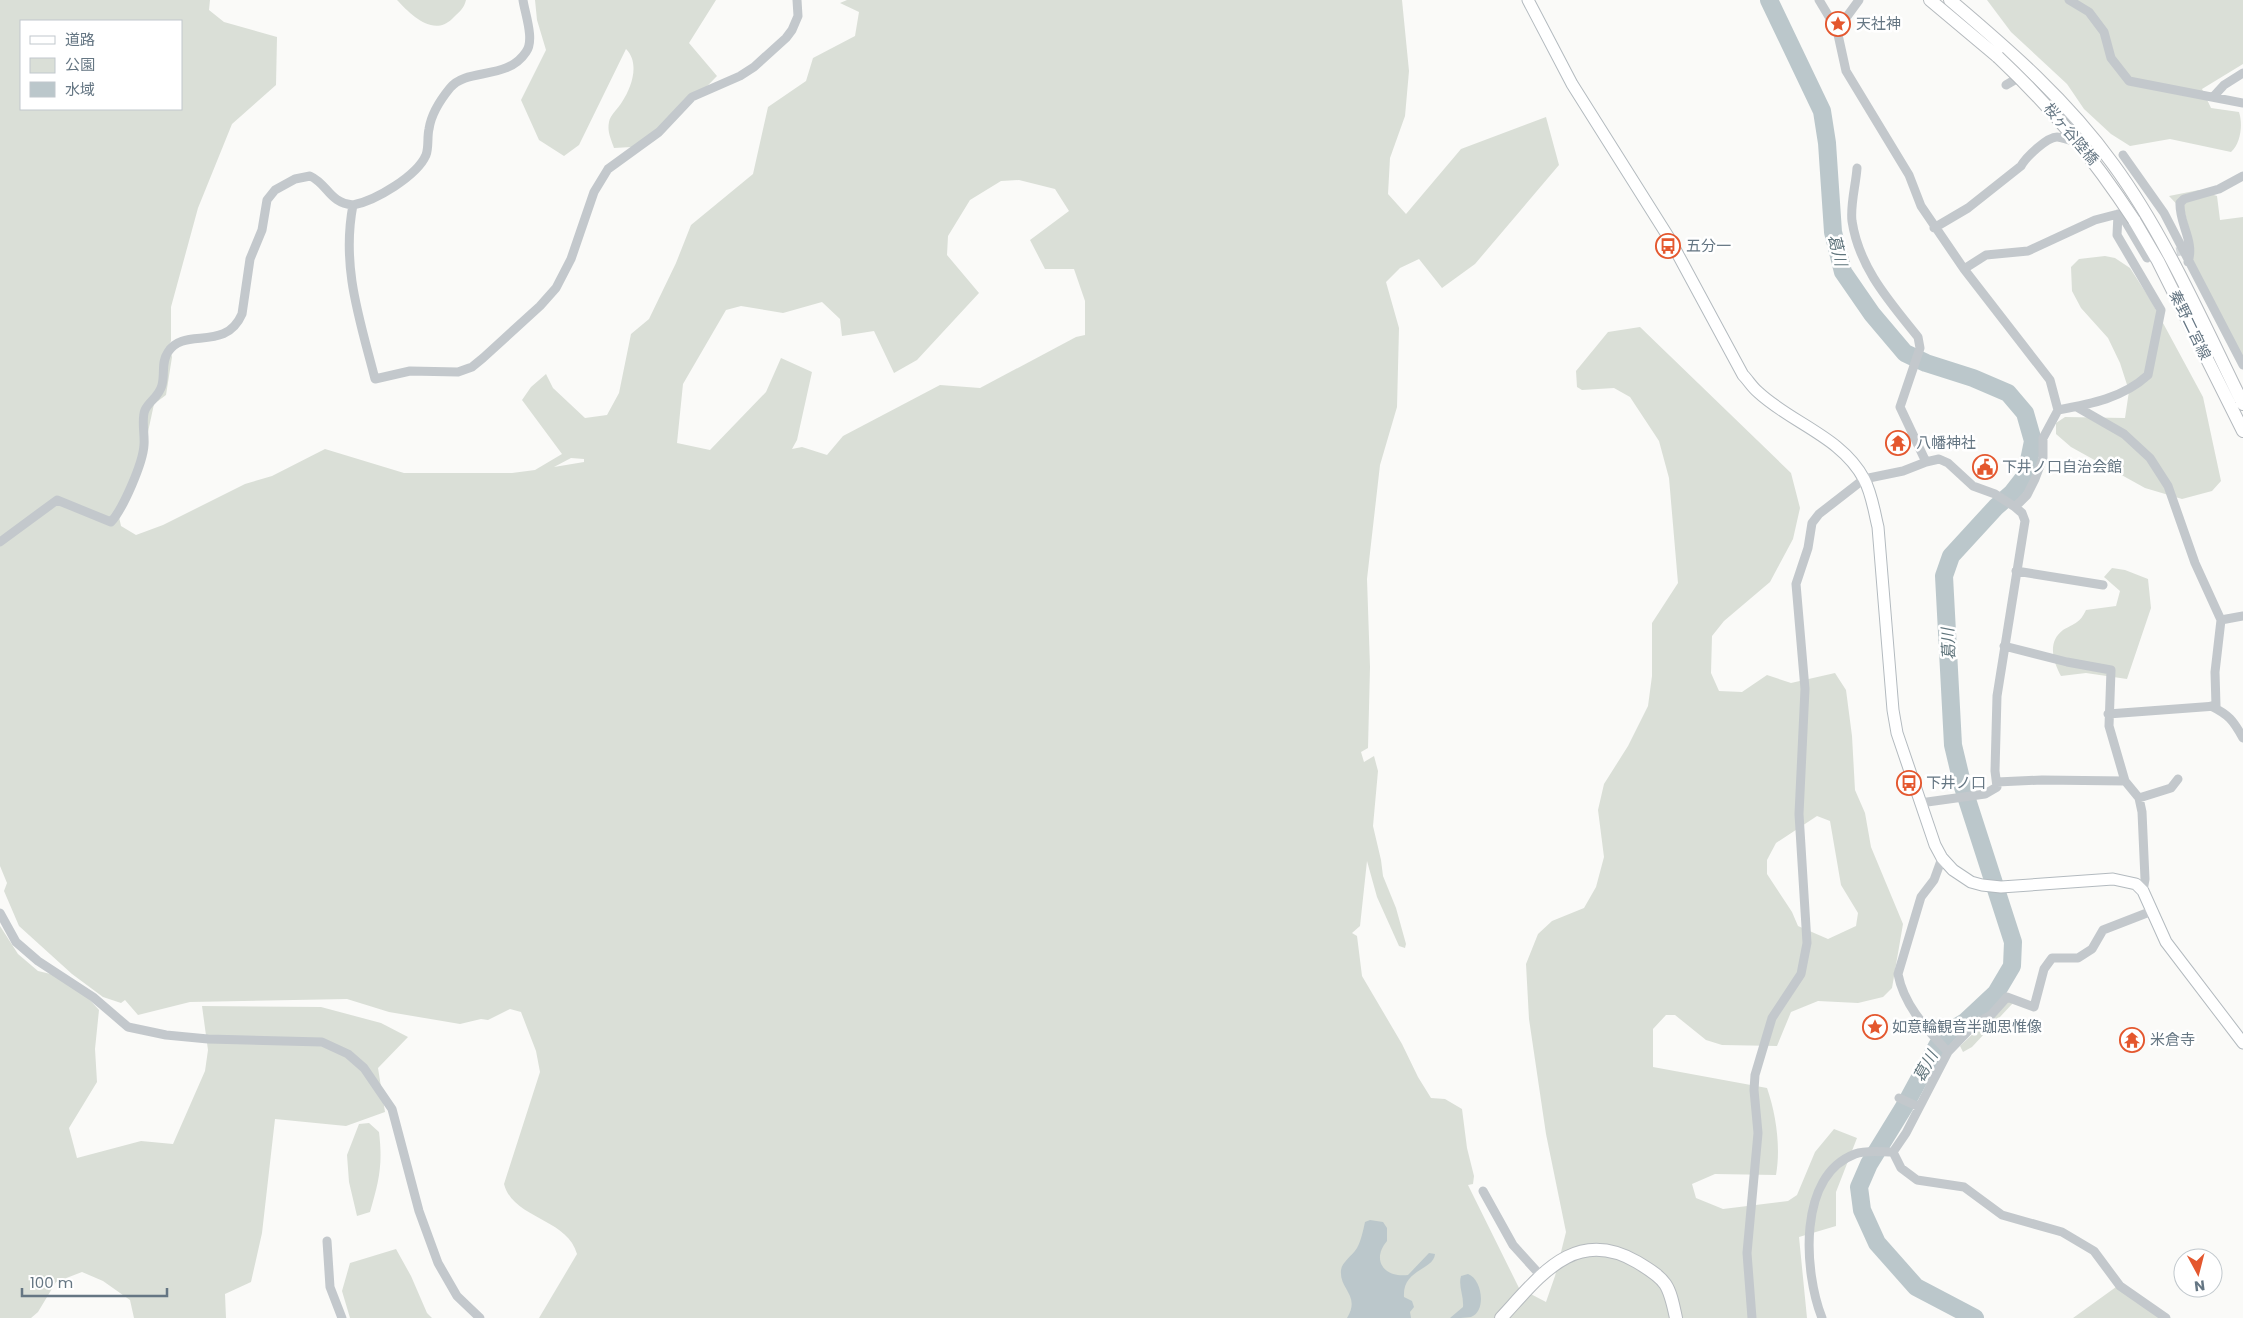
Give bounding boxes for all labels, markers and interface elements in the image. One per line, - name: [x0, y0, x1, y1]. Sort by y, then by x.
- place icon: 天社神: [1825, 11, 1851, 37]
- place label: 天社神: [1856, 13, 1901, 34]
- legend: [20, 20, 182, 110]
- text: 道路: [65, 29, 95, 50]
- text: 公園: [65, 54, 95, 75]
- text: 水域: [65, 79, 95, 100]
- street label: 桜ヶ谷陸橋: [2039, 98, 2104, 169]
- water label: 葛川: [1822, 232, 1853, 270]
- bus stop icon: 五分一: [1655, 233, 1681, 259]
- place label: 五分一: [1686, 235, 1731, 256]
- street label: 秦野二宮線: [2165, 286, 2216, 363]
- temple icon: 八幡神社: [1885, 430, 1911, 456]
- place label: 八幡神社: [1916, 432, 1976, 453]
- public building icon: 下井ノ口自治会館: [1972, 454, 1998, 480]
- place label: 下井ノ口自治会館: [2002, 456, 2122, 477]
- water label: 葛川: [1936, 625, 1961, 661]
- bus stop icon: 下井ノ口: [1896, 770, 1922, 796]
- place label: 下井ノ口: [1926, 772, 1986, 793]
- place icon: 如意輪観音半跏思惟像: [1862, 1014, 1888, 1040]
- place label: 如意輪観音半跏思惟像: [1892, 1016, 2042, 1037]
- temple icon: 米倉寺: [2119, 1027, 2145, 1053]
- place label: 米倉寺: [2150, 1029, 2195, 1050]
- water label: 葛川: [1908, 1045, 1944, 1086]
- north arrow: [2173, 1248, 2223, 1298]
- scale bar: [22, 1266, 168, 1298]
- text: 100 m: [30, 1272, 73, 1293]
- text: N: [2193, 1275, 2206, 1296]

